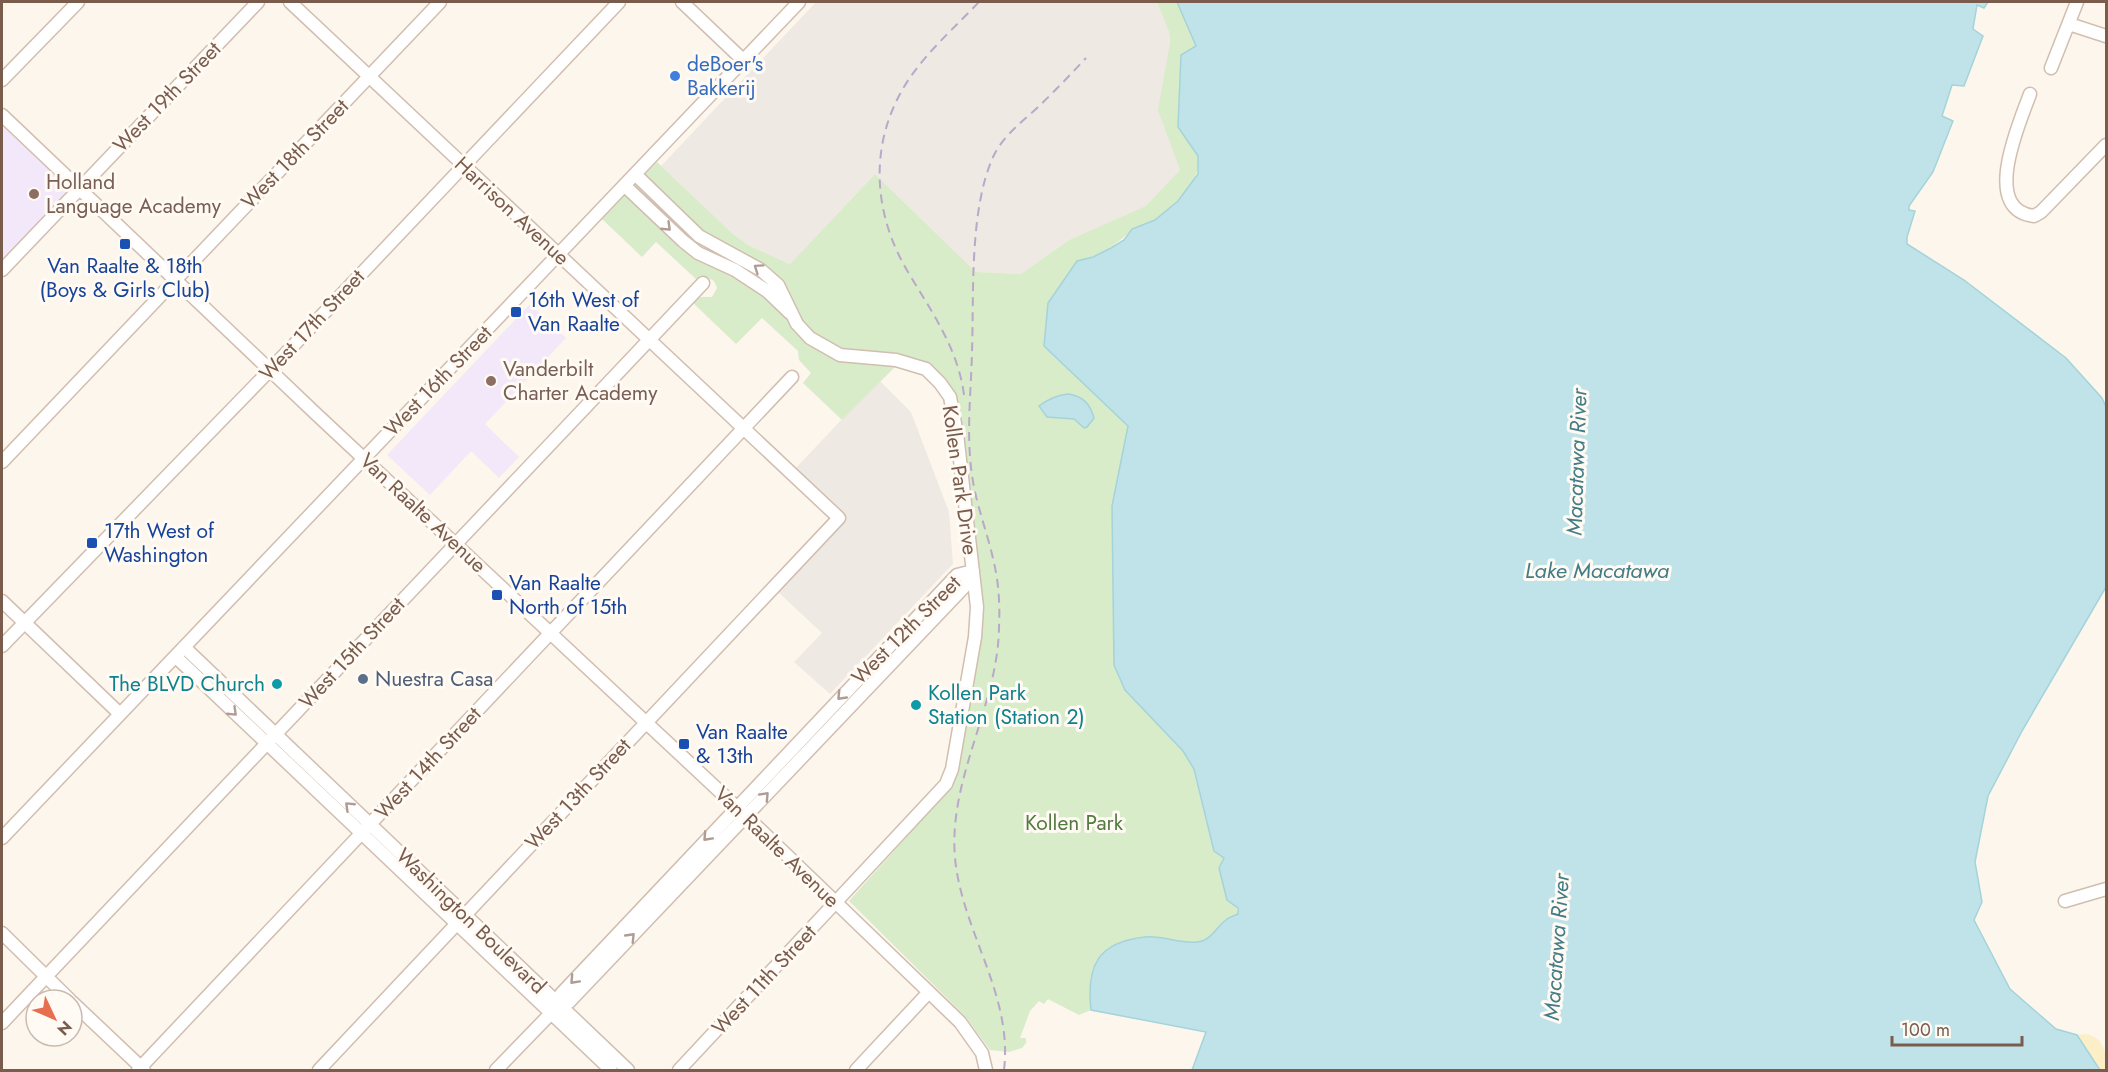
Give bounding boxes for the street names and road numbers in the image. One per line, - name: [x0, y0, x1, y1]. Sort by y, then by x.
- street label: West 19th Street: [106, 35, 228, 159]
- street label: West 18th Street: [234, 92, 356, 216]
- street label: Harrison Avenue: [448, 150, 576, 272]
- street label: West 17th Street: [252, 263, 372, 387]
- street label: West 16th Street: [377, 319, 499, 443]
- street label: Kollen Park Drive: [935, 403, 985, 557]
- street label: Van Raalte Avenue: [353, 446, 493, 580]
- street label: West 12th Street: [845, 569, 967, 691]
- street label: West 15th Street: [292, 590, 412, 716]
- street label: West 14th Street: [368, 700, 488, 826]
- street label: West 13th Street: [518, 731, 638, 857]
- street label: Van Raalte Avenue: [708, 779, 846, 915]
- street label: Washington Boulevard: [389, 841, 553, 1001]
- street label: West 11th Street: [705, 918, 823, 1042]

